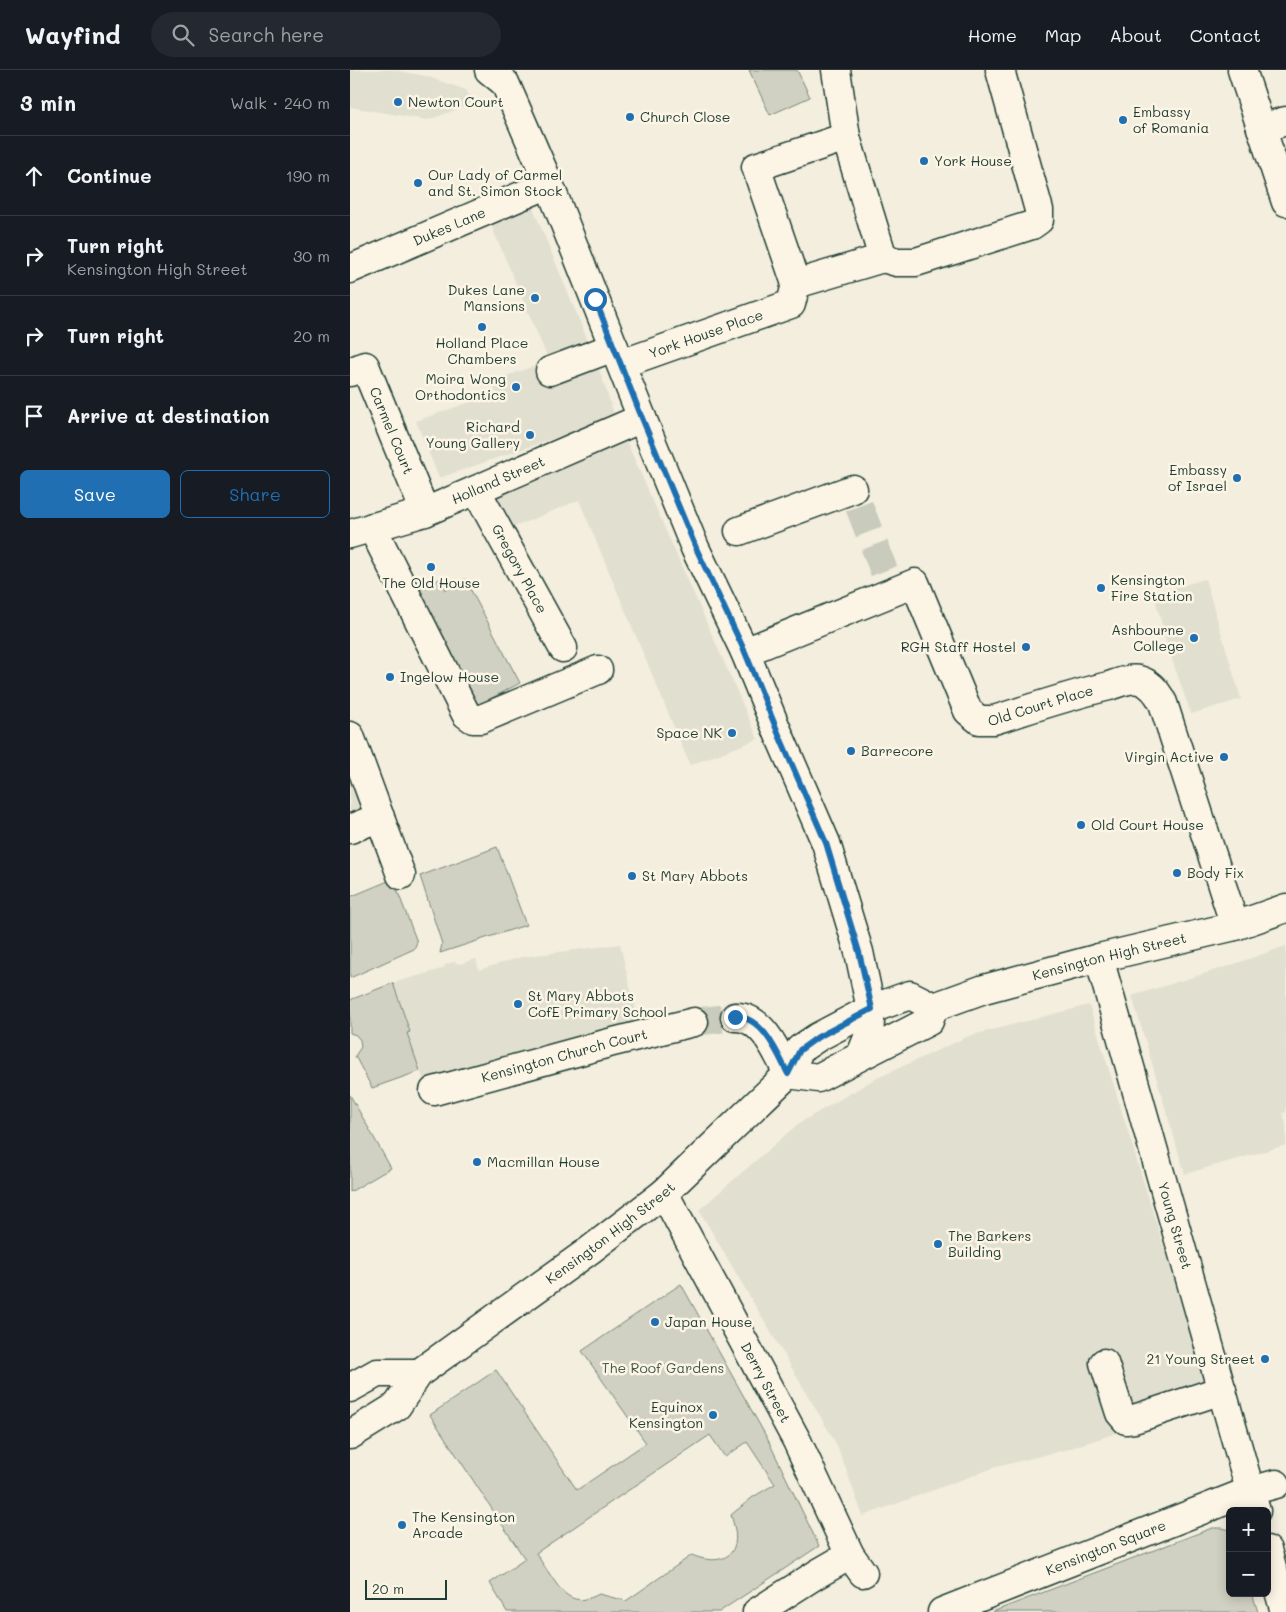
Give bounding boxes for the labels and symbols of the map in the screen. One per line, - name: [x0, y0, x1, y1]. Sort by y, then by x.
- place label: Newton Court: [408, 92, 504, 111]
- marker: Newton Court: [392, 96, 404, 108]
- place label: Embassy of Romania: [1133, 102, 1209, 137]
- place label: Church Close: [640, 107, 730, 126]
- marker: Church Close: [624, 111, 636, 123]
- marker: Embassy of Romania: [1117, 114, 1129, 126]
- place label: York House: [934, 151, 1012, 170]
- marker: York House: [918, 155, 930, 167]
- place label: Our Lady of Carmel and St. Simon Stock: [428, 165, 562, 200]
- marker: Our Lady of Carmel and St. Simon Stock: [412, 177, 424, 189]
- street label: Dukes Lane: [410, 202, 488, 250]
- place label: Dukes Lane Mansions: [448, 280, 525, 315]
- route start: [584, 288, 607, 311]
- marker: Dukes Lane Mansions: [529, 292, 541, 304]
- street label: York House Place: [646, 305, 765, 363]
- marker: Holland Place Chambers: [476, 321, 488, 333]
- place label: Holland Place Chambers: [436, 333, 528, 368]
- place label: Moira Wong Orthodontics: [415, 369, 506, 404]
- marker: Moira Wong Orthodontics: [510, 381, 522, 393]
- street label: Carmel Court: [366, 384, 418, 477]
- place label: Richard Young Gallery: [425, 417, 520, 452]
- marker: Richard Young Gallery: [524, 429, 536, 441]
- street label: Holland Street: [448, 451, 548, 508]
- place label: Embassy of Israel: [1168, 460, 1227, 495]
- marker: Embassy of Israel: [1231, 472, 1243, 484]
- street label: Gregory Place: [488, 521, 552, 617]
- marker: The Old House: [425, 561, 437, 573]
- place label: Kensington Fire Station: [1111, 570, 1193, 605]
- place label: The Old House: [382, 573, 480, 592]
- marker: Kensington Fire Station: [1095, 582, 1107, 594]
- place label: Ashbourne College: [1111, 620, 1184, 655]
- marker: Ashbourne College: [1188, 632, 1200, 644]
- place label: RGH Staff Hostel: [901, 637, 1016, 656]
- marker: RGH Staff Hostel: [1020, 641, 1032, 653]
- place label: Ingelow House: [400, 667, 499, 686]
- marker: Ingelow House: [384, 671, 396, 683]
- street label: Old Court Place: [988, 680, 1095, 729]
- place label: Space NK: [657, 723, 722, 742]
- marker: Space NK: [726, 727, 738, 739]
- place label: Barrecore: [861, 741, 933, 760]
- marker: Barrecore: [845, 745, 857, 757]
- place label: Virgin Active: [1125, 747, 1214, 766]
- marker: Virgin Active: [1218, 751, 1230, 763]
- place label: Old Court House: [1091, 815, 1204, 834]
- marker: Old Court House: [1075, 819, 1087, 831]
- place label: Body Fix: [1187, 863, 1244, 882]
- place label: St Mary Abbots: [642, 866, 748, 885]
- marker: Body Fix: [1171, 867, 1183, 879]
- marker: St Mary Abbots: [626, 870, 638, 882]
- street label: Kensington High Street: [1030, 928, 1188, 985]
- place label: St Mary Abbots CofE Primary School: [528, 986, 667, 1021]
- marker: St Mary Abbots CofE Primary School: [512, 998, 524, 1010]
- route end: [724, 1006, 747, 1029]
- street label: Kensington Church Court: [479, 1024, 649, 1087]
- place label: Macmillan House: [487, 1152, 600, 1171]
- marker: Macmillan House: [471, 1156, 483, 1168]
- street label: Kensington High Street: [541, 1177, 679, 1288]
- street label: Young Street: [1154, 1179, 1197, 1271]
- place label: The Barkers Building: [948, 1226, 1031, 1261]
- marker: The Barkers Building: [932, 1238, 944, 1250]
- place label: Japan House: [665, 1312, 752, 1331]
- marker: Japan House: [649, 1316, 661, 1328]
- street label: Derry Street: [737, 1339, 795, 1426]
- place label: 21 Young Street: [1146, 1349, 1255, 1368]
- marker: 21 Young Street: [1259, 1353, 1271, 1365]
- park label: The Roof Gardens: [602, 1358, 724, 1377]
- place label: Equinox Kensington: [629, 1397, 703, 1432]
- marker: Equinox Kensington: [707, 1409, 719, 1421]
- place label: The Kensington Arcade: [412, 1507, 515, 1542]
- street label: Kensington Square: [1043, 1515, 1169, 1579]
- marker: The Kensington Arcade: [396, 1519, 408, 1531]
- scale bar: [365, 1577, 448, 1600]

